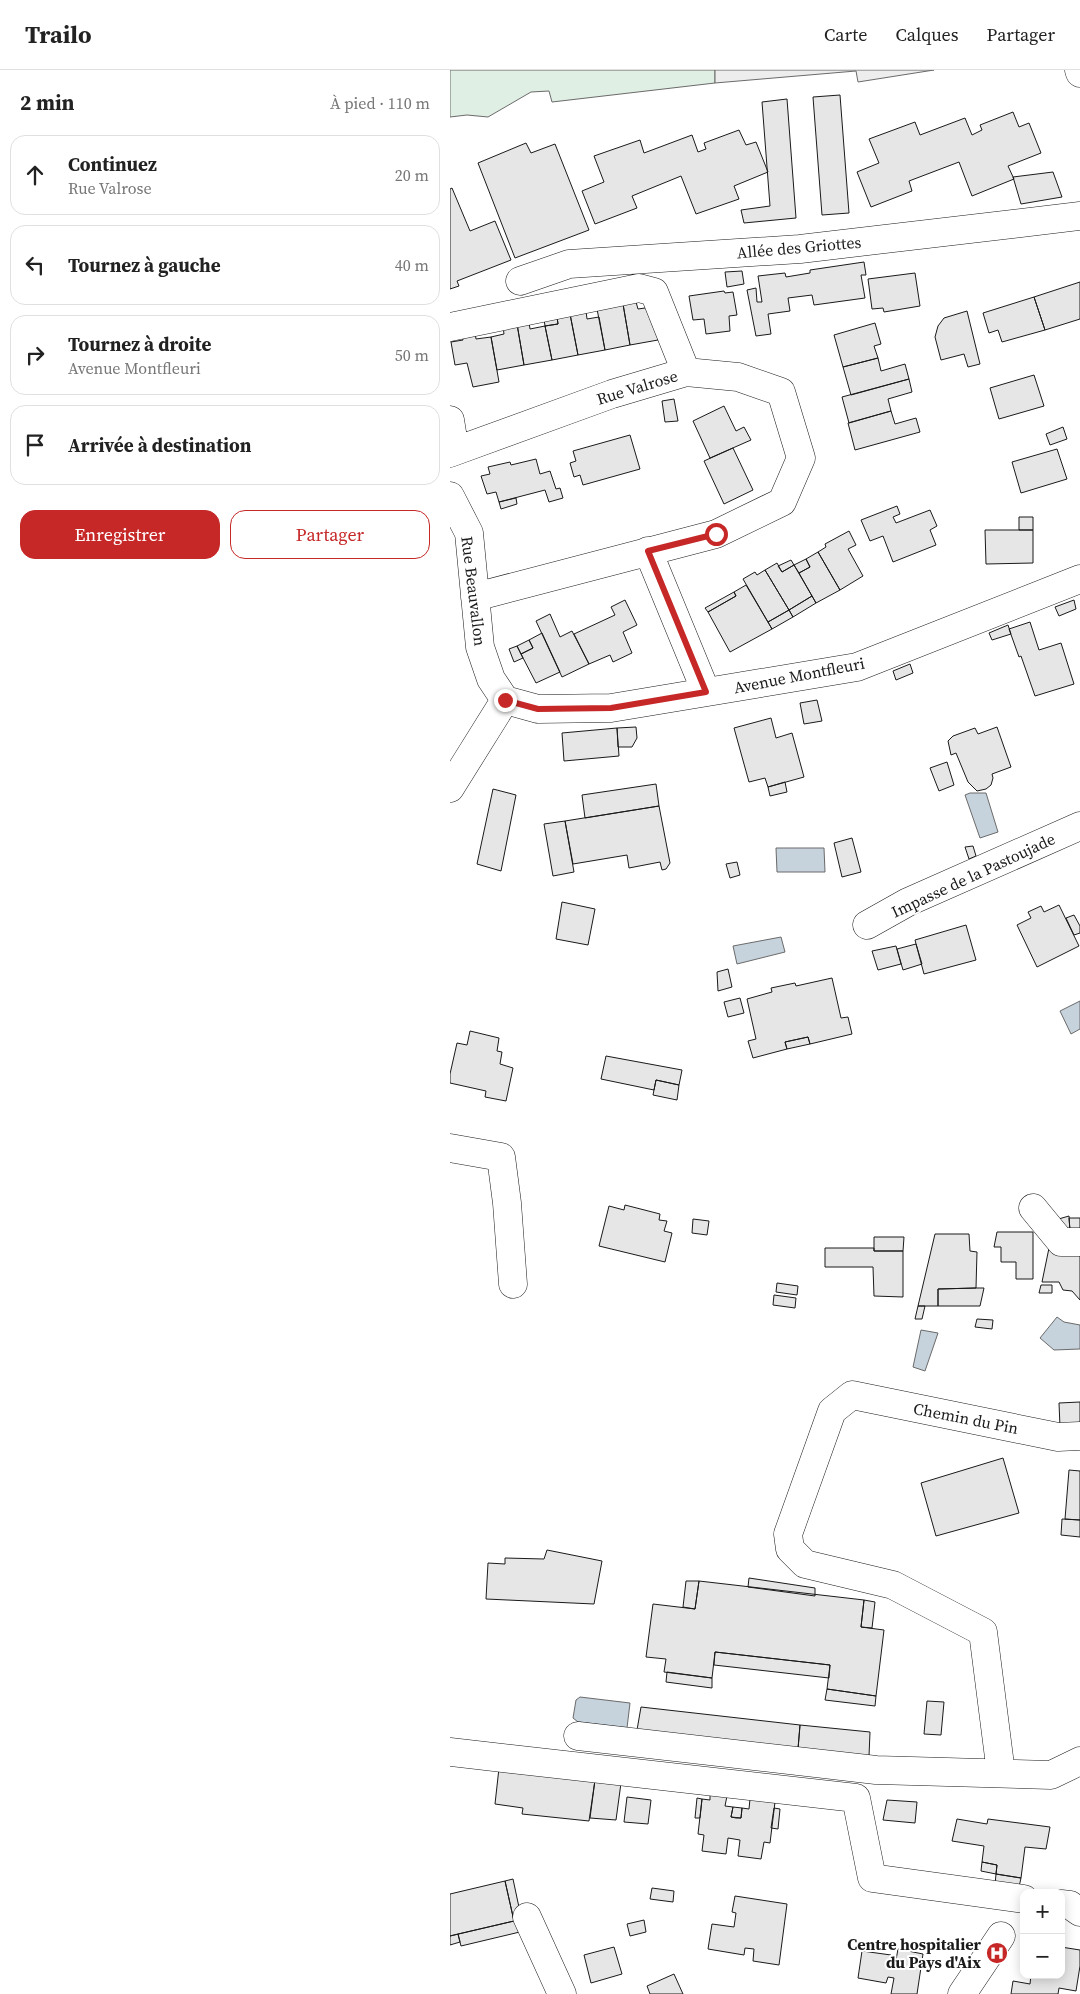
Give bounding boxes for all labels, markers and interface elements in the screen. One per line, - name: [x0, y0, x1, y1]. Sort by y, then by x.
- text: Trailo: [25, 18, 92, 51]
- text: Carte: [824, 22, 867, 47]
- text: Calques: [895, 22, 959, 47]
- text: Partager: [987, 22, 1055, 47]
- text: 2 min: [20, 88, 75, 117]
- text: À pied · 110 m: [330, 92, 430, 114]
- text: Continuez: [68, 151, 157, 177]
- icon: ahead: [21, 161, 49, 189]
- text: 20 m: [395, 164, 429, 186]
- text: Rue Valrose: [68, 177, 152, 199]
- street label: Allée des Griottes: [736, 231, 862, 263]
- icon: left: [21, 251, 49, 279]
- text: Tournez à gauche: [68, 252, 221, 278]
- text: 40 m: [395, 254, 429, 276]
- text: Tournez à droite: [68, 331, 211, 357]
- icon: right: [21, 341, 49, 369]
- text: 50 m: [395, 344, 429, 366]
- text: Avenue Montfleuri: [68, 357, 201, 379]
- street label: Rue Valrose: [594, 364, 680, 410]
- icon: arrive: [21, 431, 49, 459]
- text: Arrivée à destination: [68, 432, 251, 458]
- button: Enregistrer: [20, 510, 220, 559]
- button: Partager: [230, 510, 430, 559]
- route start: [705, 523, 728, 546]
- street label: Rue Beauvallon: [456, 535, 492, 647]
- street label: Avenue Montfleuri: [732, 651, 866, 698]
- route end: [494, 689, 517, 712]
- street label: Impasse de la Pastoujade: [888, 827, 1058, 923]
- street label: Chemin du Pin: [912, 1397, 1021, 1439]
- map controls: [1020, 1889, 1065, 1979]
- button: +: [1020, 1889, 1065, 1934]
- place label: Centre hospitalier du Pays d'Aix: [847, 1933, 982, 1973]
- button: −: [1020, 1934, 1065, 1979]
- hospital icon: Centre hospitalier du Pays d'Aix: [985, 1941, 1009, 1965]

